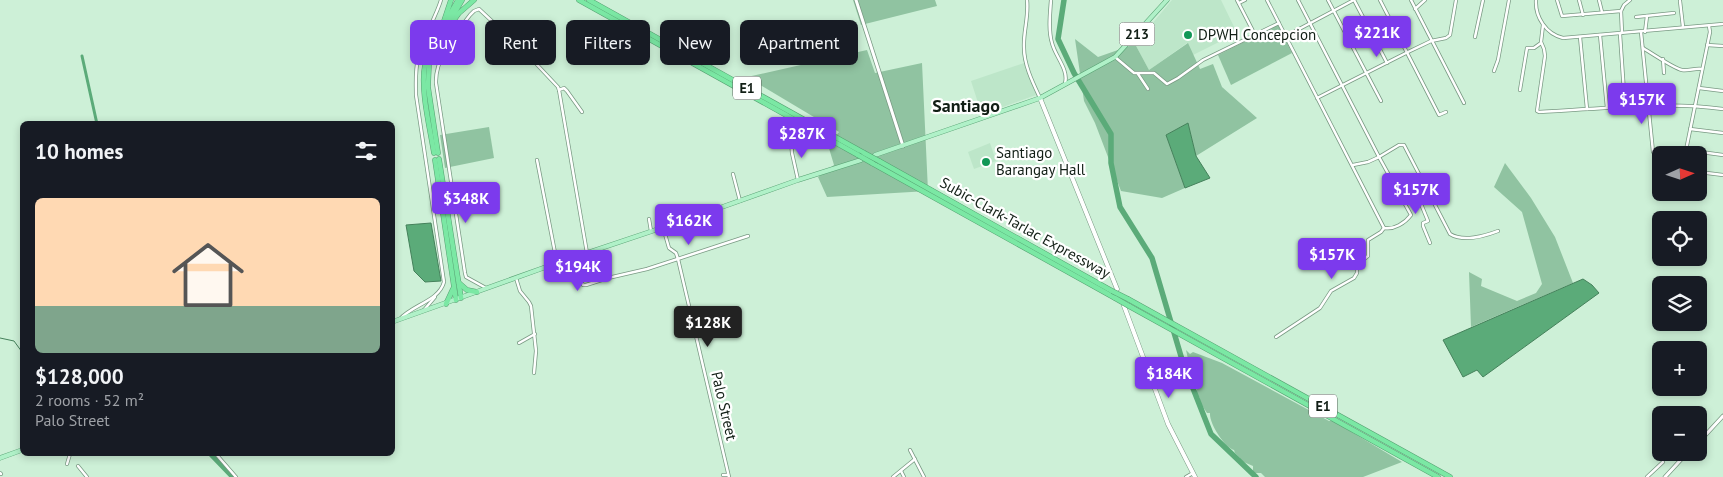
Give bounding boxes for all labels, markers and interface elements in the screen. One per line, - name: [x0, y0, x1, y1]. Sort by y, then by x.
- pin: $221K: [1342, 15, 1412, 58]
- chip: Buy: [410, 20, 475, 65]
- chip: Rent: [485, 20, 556, 65]
- chip: Filters: [566, 20, 650, 65]
- chip: New: [660, 20, 730, 65]
- chip: Apartment: [740, 20, 858, 65]
- road number: 213: [1120, 22, 1154, 46]
- text: $221K: [1354, 22, 1400, 42]
- place label: DPWH Concepcion: [1198, 25, 1316, 44]
- marker: DPWH Concepcion: [1182, 29, 1194, 41]
- road number: E1: [733, 76, 761, 100]
- pin: $157K: [1607, 82, 1677, 125]
- text: $157K: [1619, 89, 1665, 109]
- district label: Santiago: [932, 94, 1000, 117]
- pin: $287K: [767, 116, 837, 159]
- text: $287K: [779, 123, 825, 143]
- icon: filters: [352, 137, 380, 165]
- text: 10 homes: [35, 138, 123, 165]
- place label: Santiago Barangay Hall: [996, 143, 1086, 179]
- north arrow: [1652, 146, 1708, 201]
- map controls: [1652, 146, 1707, 461]
- marker: Santiago Barangay Hall: [980, 156, 992, 168]
- pin: $157K: [1381, 172, 1451, 215]
- street label: Subic-Clark-Tarlac Expressway: [937, 173, 1114, 282]
- text: $157K: [1393, 179, 1439, 199]
- pin: $348K: [431, 182, 501, 224]
- text: $348K: [443, 188, 489, 208]
- pin: $162K: [654, 204, 724, 246]
- text: $162K: [666, 210, 712, 230]
- button: locate: [1652, 211, 1707, 266]
- icon: home: [163, 230, 253, 320]
- pin: $157K: [1297, 238, 1367, 280]
- text: $157K: [1309, 244, 1355, 264]
- pin: $194K: [543, 250, 613, 292]
- text: $194K: [555, 256, 601, 276]
- button: layers: [1652, 276, 1707, 331]
- pin: $128K: [673, 306, 743, 348]
- text: $128K: [685, 312, 731, 332]
- button: +: [1652, 341, 1707, 396]
- pin: $184K: [1134, 356, 1204, 399]
- text: $128,000: [35, 363, 124, 390]
- text: $184K: [1146, 363, 1192, 383]
- street label: Palo Street: [707, 370, 742, 442]
- text: 2 rooms · 52 m²: [35, 390, 144, 410]
- road number: E1: [1309, 394, 1337, 418]
- button: −: [1652, 406, 1707, 461]
- text: Palo Street: [35, 410, 110, 430]

